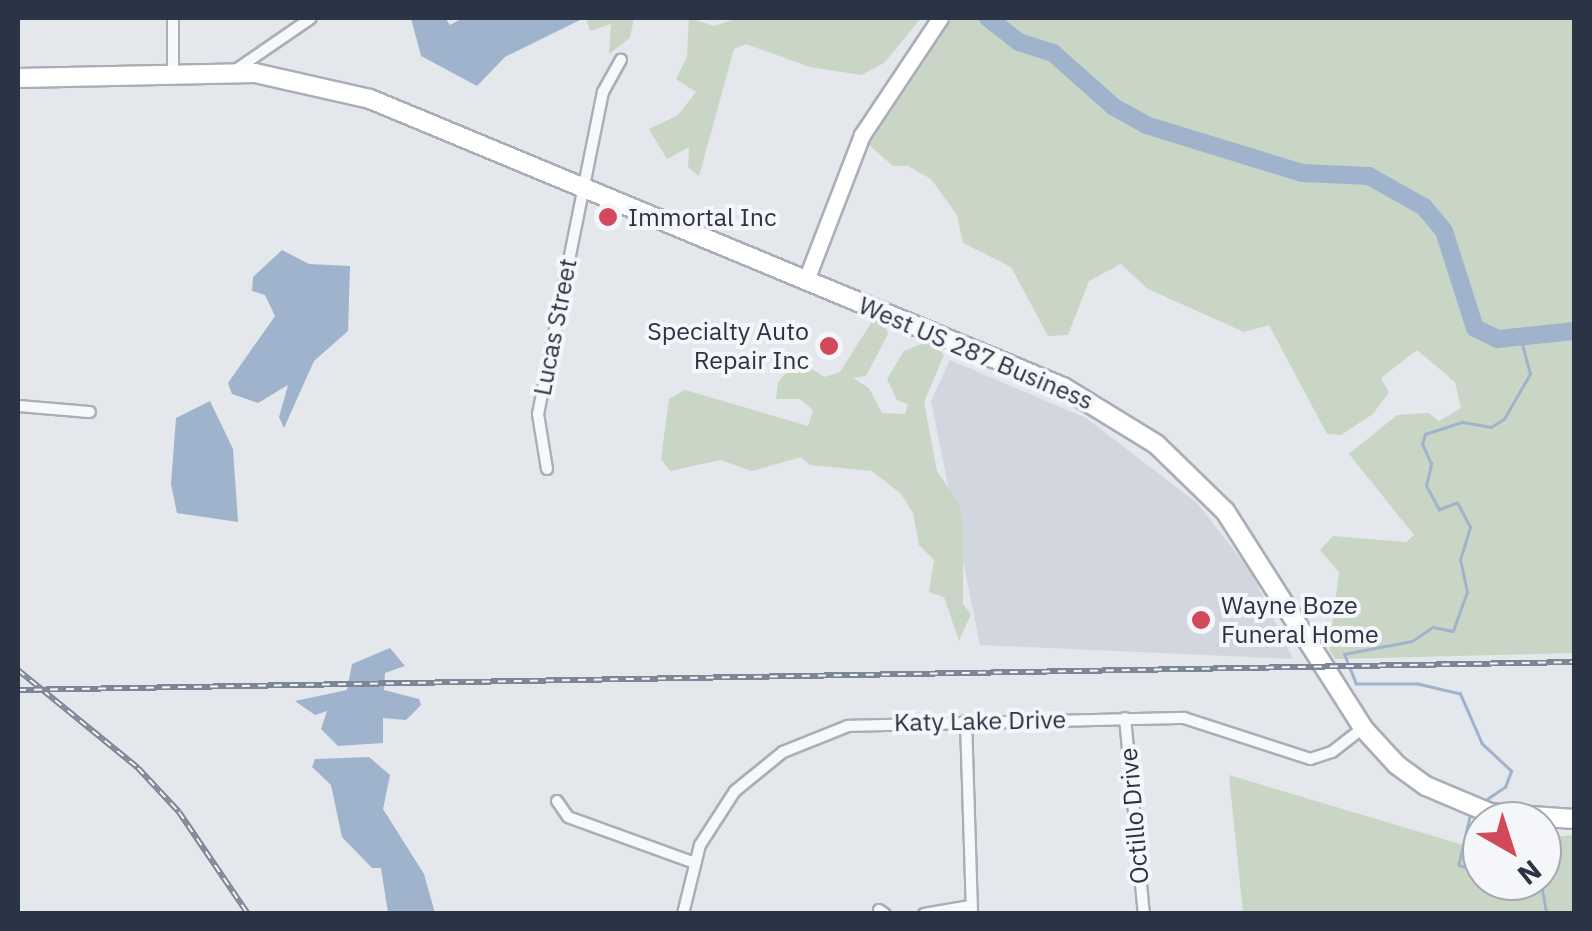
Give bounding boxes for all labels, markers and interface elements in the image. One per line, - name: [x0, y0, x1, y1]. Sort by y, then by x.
- place label: Immortal Inc: [628, 202, 777, 232]
- marker: Immortal Inc: [597, 206, 619, 228]
- street label: Lucas Street: [527, 256, 583, 398]
- street label: West US 287 Business: [854, 290, 1098, 416]
- place label: Specialty Auto Repair Inc: [647, 317, 809, 376]
- marker: Specialty Auto Repair Inc: [818, 335, 840, 357]
- place label: Wayne Boze Funeral Home: [1221, 591, 1379, 650]
- marker: Wayne Boze Funeral Home: [1190, 609, 1212, 631]
- street label: Katy Lake Drive: [894, 704, 1066, 738]
- street label: Octillo Drive: [1113, 747, 1155, 885]
- north arrow: [1462, 801, 1562, 901]
- text: N: [1510, 852, 1549, 894]

